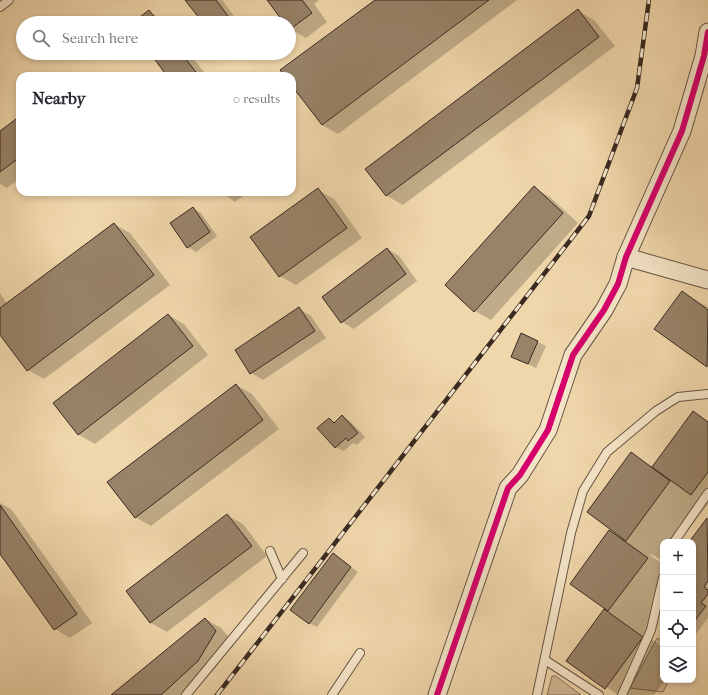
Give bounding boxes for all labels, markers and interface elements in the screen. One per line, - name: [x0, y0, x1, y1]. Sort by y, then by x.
- search box: [16, 16, 296, 60]
- icon: search: [30, 27, 52, 49]
- text: Search here: [62, 29, 138, 47]
- text: Nearby: [32, 88, 86, 108]
- text: 0 results: [233, 91, 280, 106]
- map controls: [660, 539, 696, 683]
- button: +: [660, 539, 696, 575]
- button: −: [660, 575, 696, 611]
- button: locate: [660, 611, 696, 647]
- button: layers: [660, 647, 696, 683]

